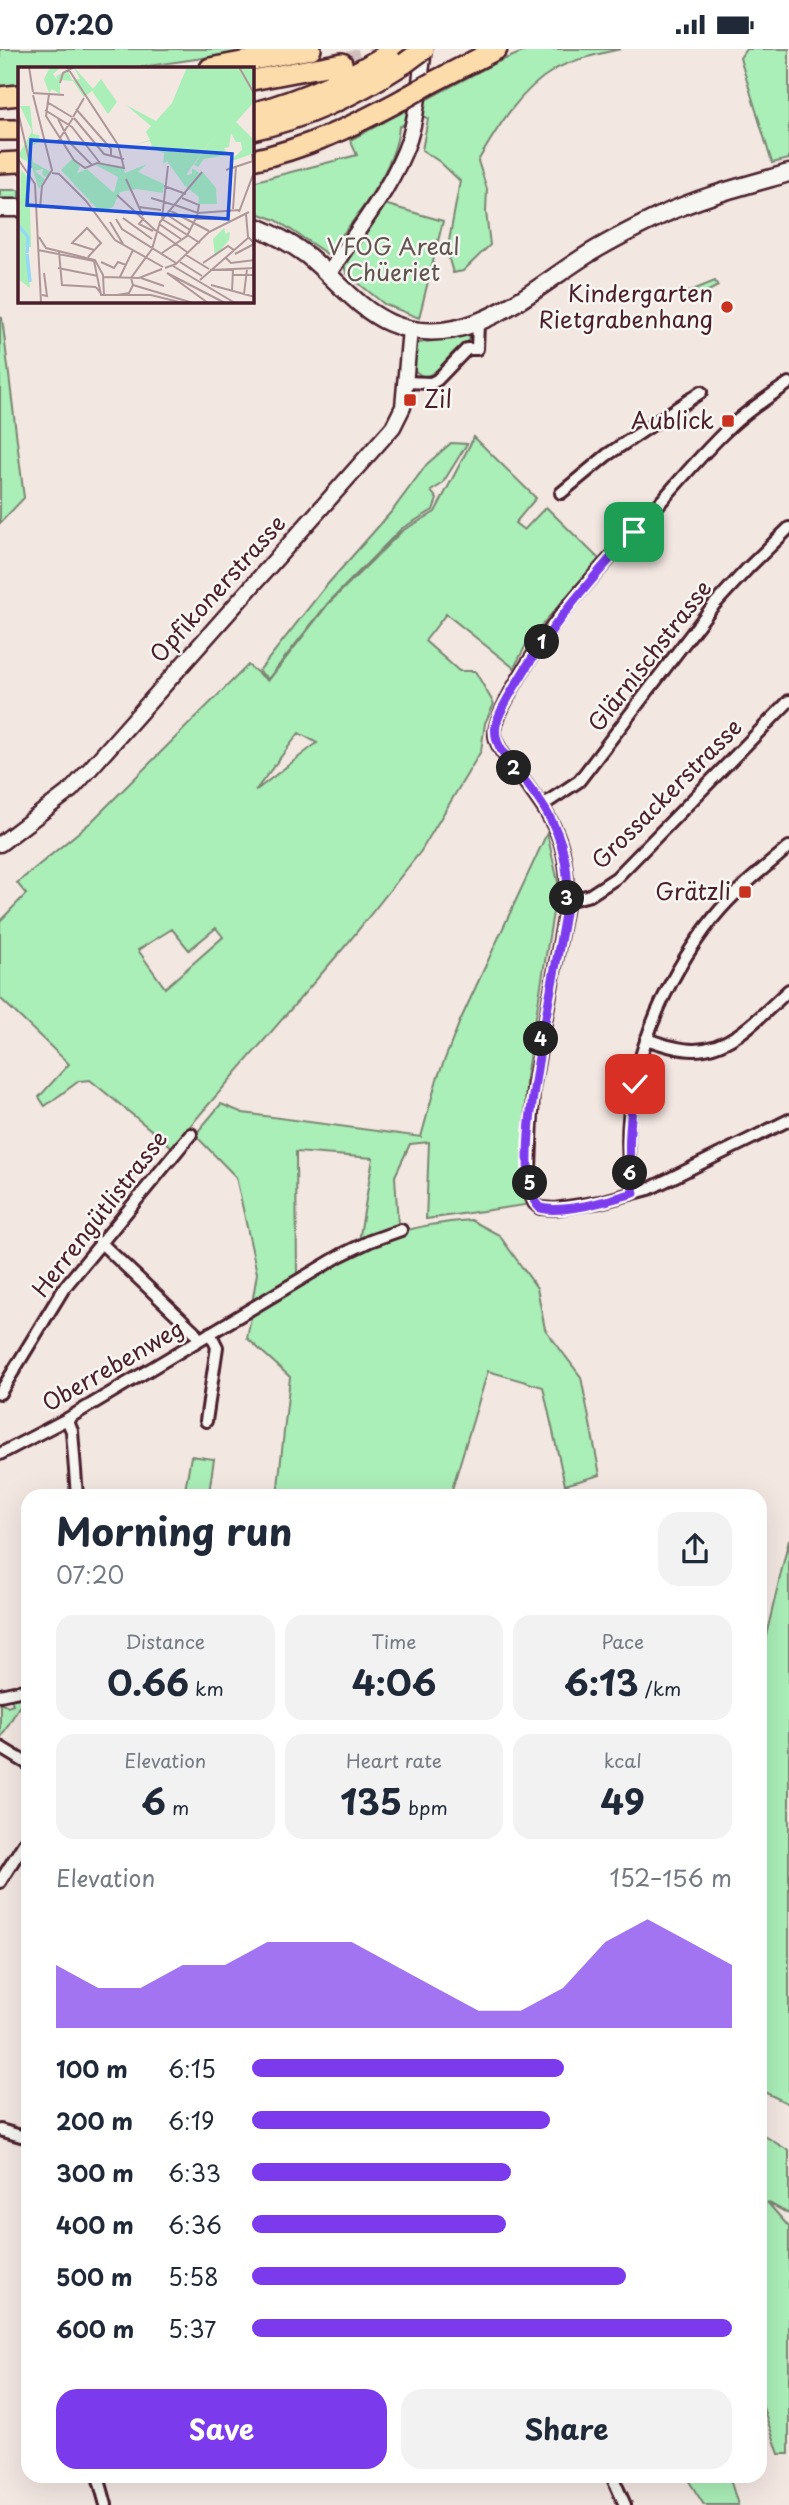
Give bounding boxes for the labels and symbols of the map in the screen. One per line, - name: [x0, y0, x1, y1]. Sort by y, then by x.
- inset map: [18, 67, 254, 303]
- park label: VFOG Areal Chüeriet: [327, 228, 459, 289]
- place label: Kindergarten Rietgrabenhang: [538, 275, 713, 336]
- marker: Kindergarten Rietgrabenhang: [719, 299, 735, 315]
- place label: Zil: [424, 381, 452, 416]
- marker: Zil: [402, 392, 418, 408]
- place label: Aublick: [631, 402, 714, 437]
- marker: Aublick: [720, 413, 736, 429]
- pin: [604, 502, 664, 562]
- street label: Opfikonerstrasse: [141, 506, 293, 670]
- street label: Glärnischstrasse: [578, 572, 719, 738]
- pin: 1: [524, 625, 560, 659]
- street label: Grossackerstrasse: [583, 710, 749, 876]
- pin: 2: [496, 751, 532, 785]
- place label: Grätzli: [655, 873, 731, 908]
- pin: 3: [550, 881, 584, 915]
- marker: Grätzli: [737, 884, 753, 900]
- pin: 4: [524, 1021, 558, 1056]
- pin: [605, 1054, 665, 1114]
- street label: Herrengütlistrasse: [22, 1122, 175, 1304]
- pin: 6: [612, 1155, 648, 1191]
- pin: 5: [512, 1165, 548, 1201]
- street label: Oberrebenweg: [35, 1310, 190, 1419]

